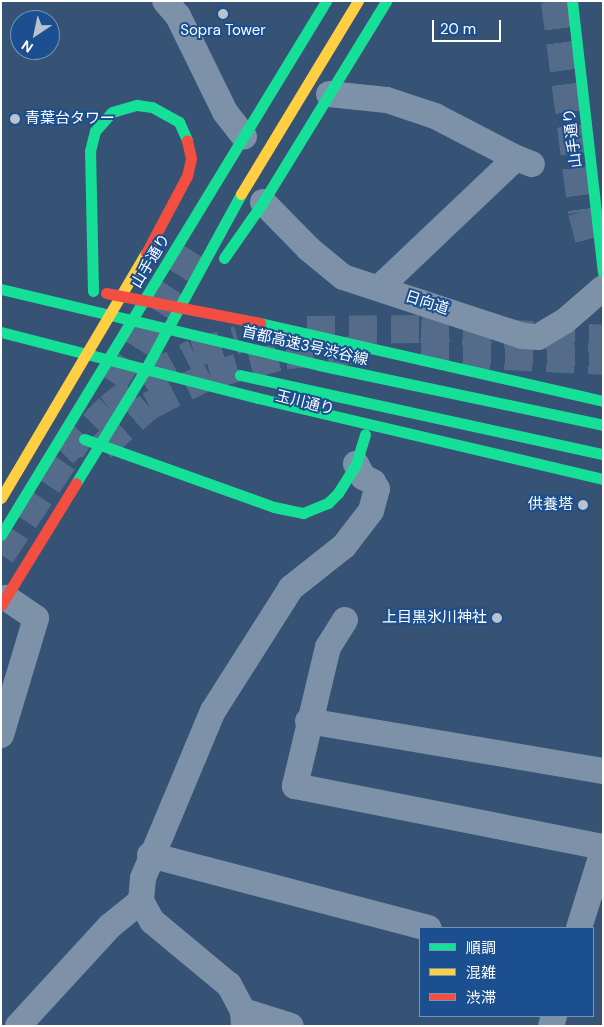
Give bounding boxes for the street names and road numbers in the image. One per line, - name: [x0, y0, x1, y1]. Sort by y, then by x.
- street label: 山手通り: [560, 107, 586, 169]
- street label: 山手通り: [128, 231, 174, 291]
- street label: 日向道: [403, 287, 451, 319]
- street label: 首都高速3号渋谷線: [240, 323, 370, 369]
- street label: 玉川通り: [274, 387, 336, 419]

